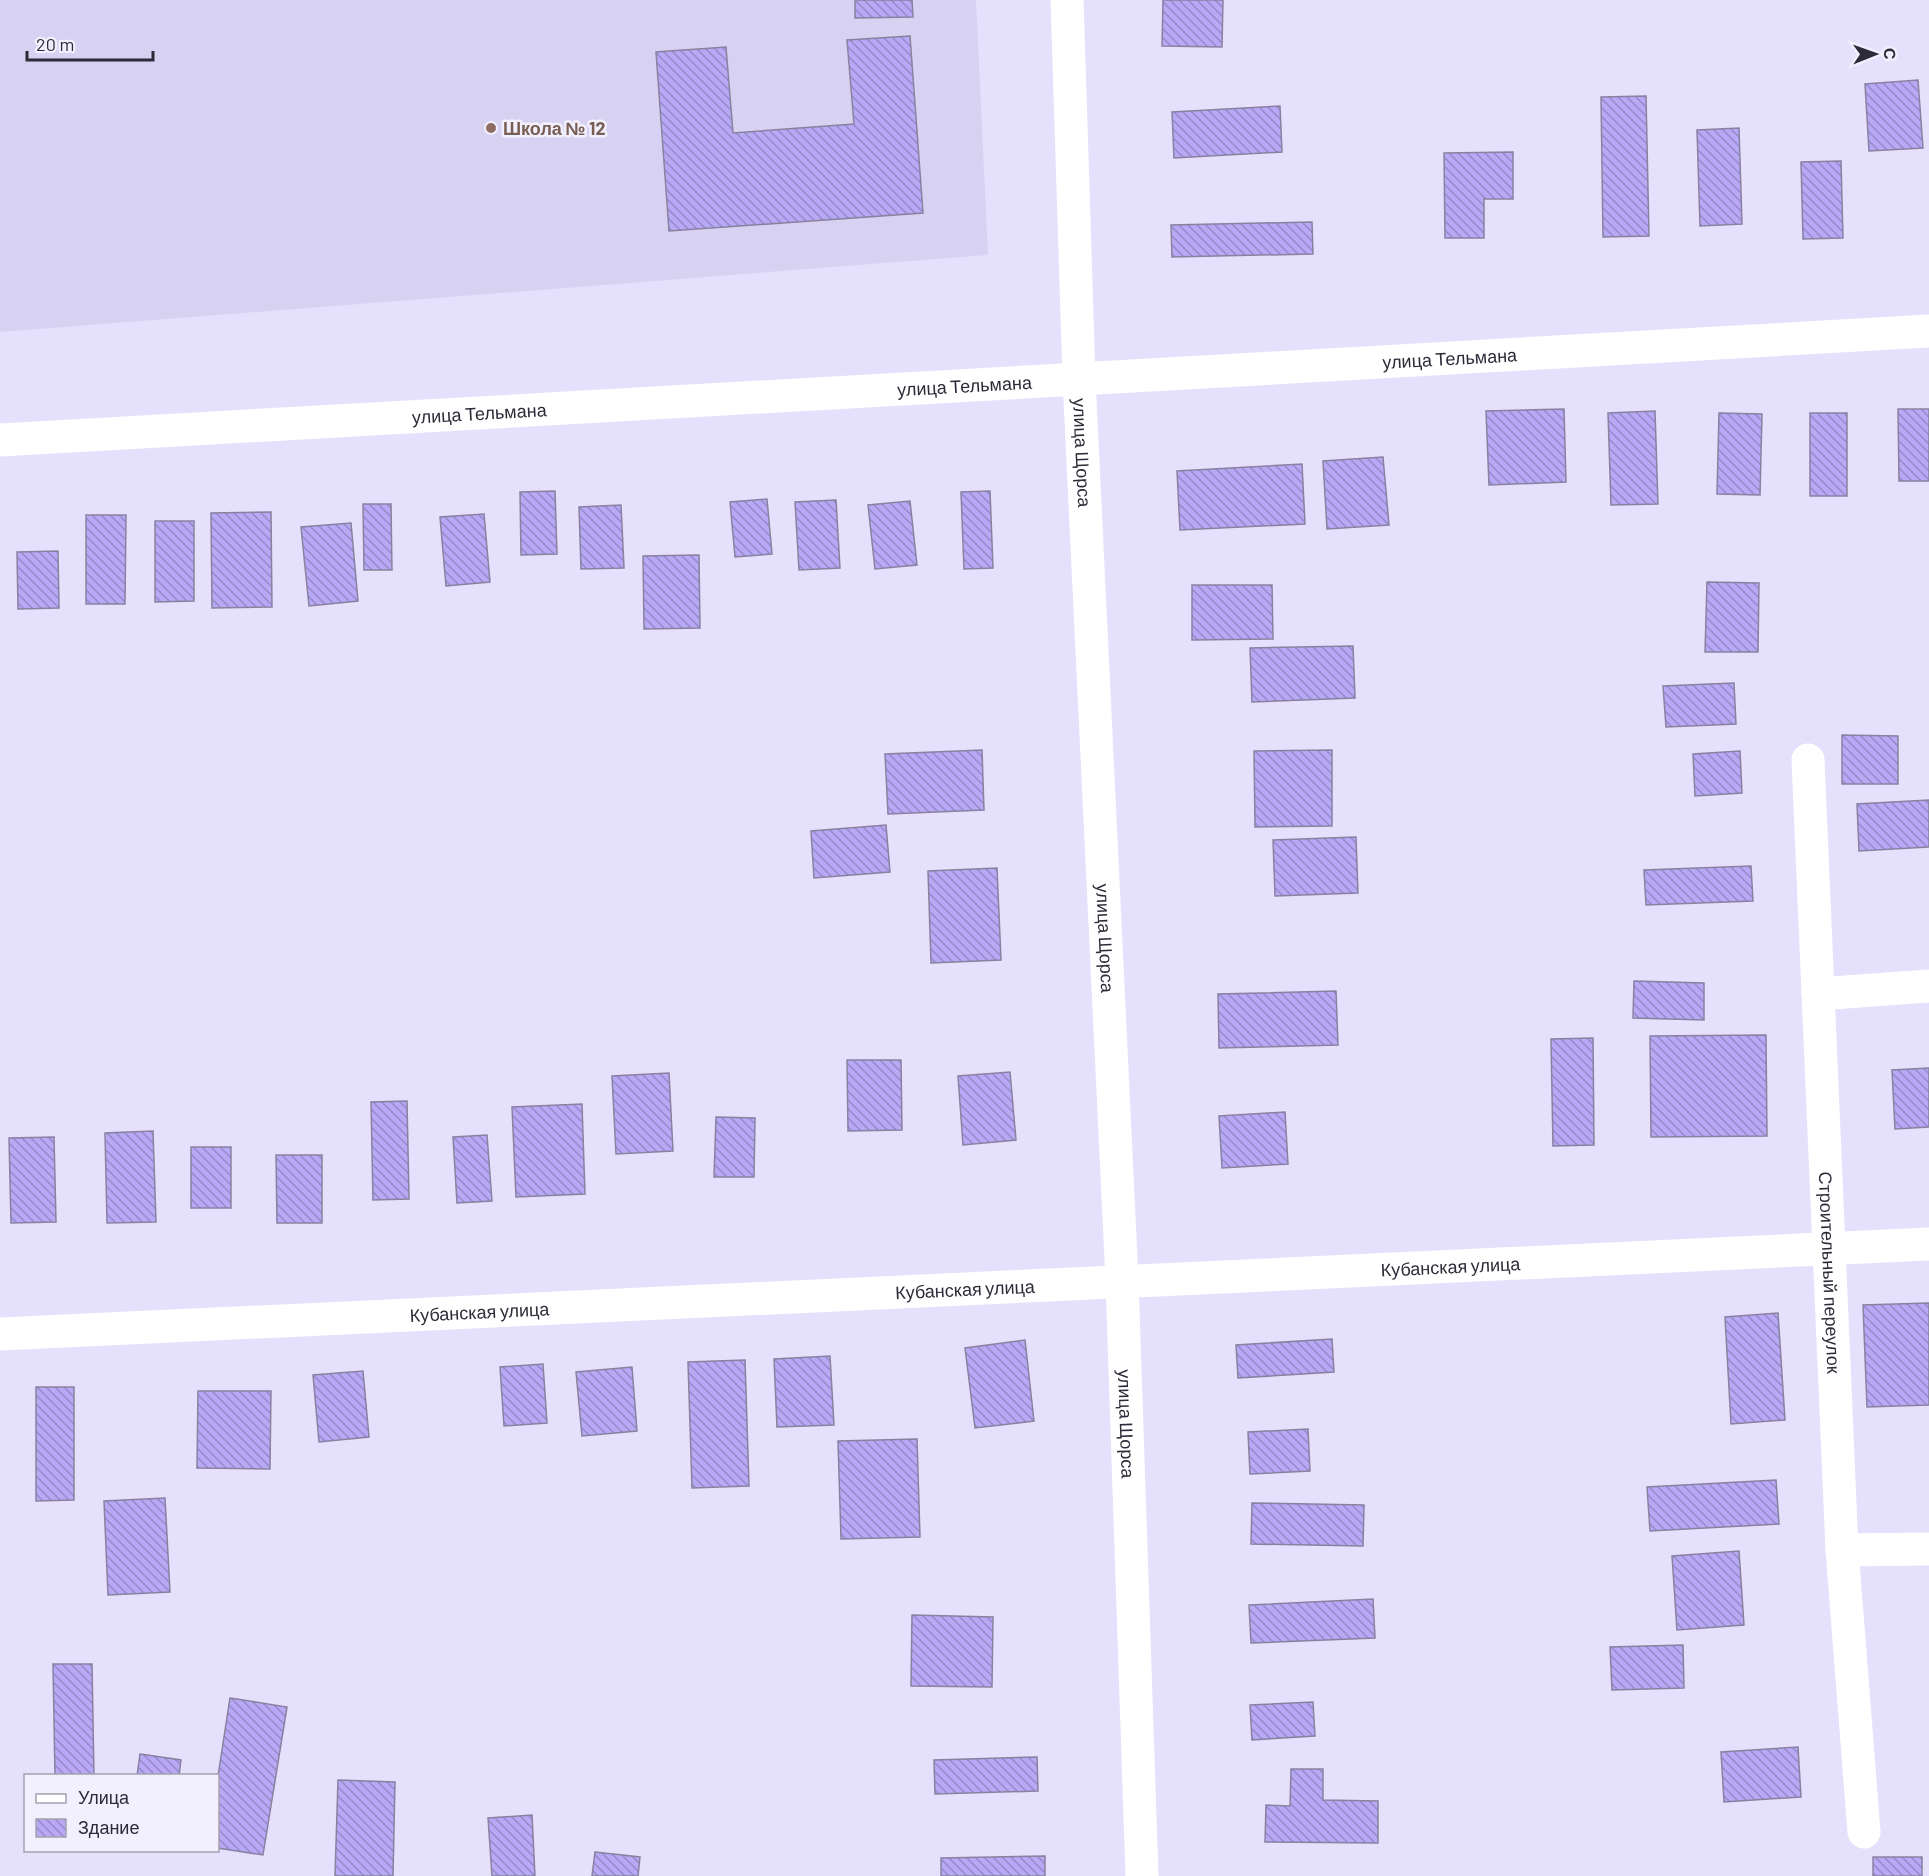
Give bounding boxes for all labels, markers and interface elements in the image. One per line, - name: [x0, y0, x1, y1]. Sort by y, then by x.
- scale bar: [27, 24, 153, 62]
- north arrow: [1845, 24, 1905, 84]
- text: 20 m: [36, 33, 74, 55]
- text: С: [1881, 48, 1900, 60]
- place label: Школа № 12: [503, 117, 606, 139]
- marker: Школа № 12: [484, 121, 498, 135]
- street label: улица Тельмана: [1382, 343, 1519, 373]
- street label: улица Тельмана: [897, 371, 1033, 400]
- street label: улица Тельмана: [411, 398, 548, 428]
- street label: улица Щорса: [1069, 398, 1096, 509]
- street label: улица Щорса: [1092, 883, 1119, 994]
- street label: Строительный переулок: [1815, 1171, 1845, 1374]
- street label: Кубанская улица: [1380, 1252, 1522, 1281]
- street label: Кубанская улица: [895, 1275, 1036, 1303]
- street label: Кубанская улица: [409, 1297, 551, 1326]
- street label: улица Щорса: [1114, 1369, 1140, 1480]
- legend: [24, 1774, 219, 1852]
- text: Улица: [78, 1786, 130, 1808]
- text: Здание: [78, 1816, 139, 1838]

